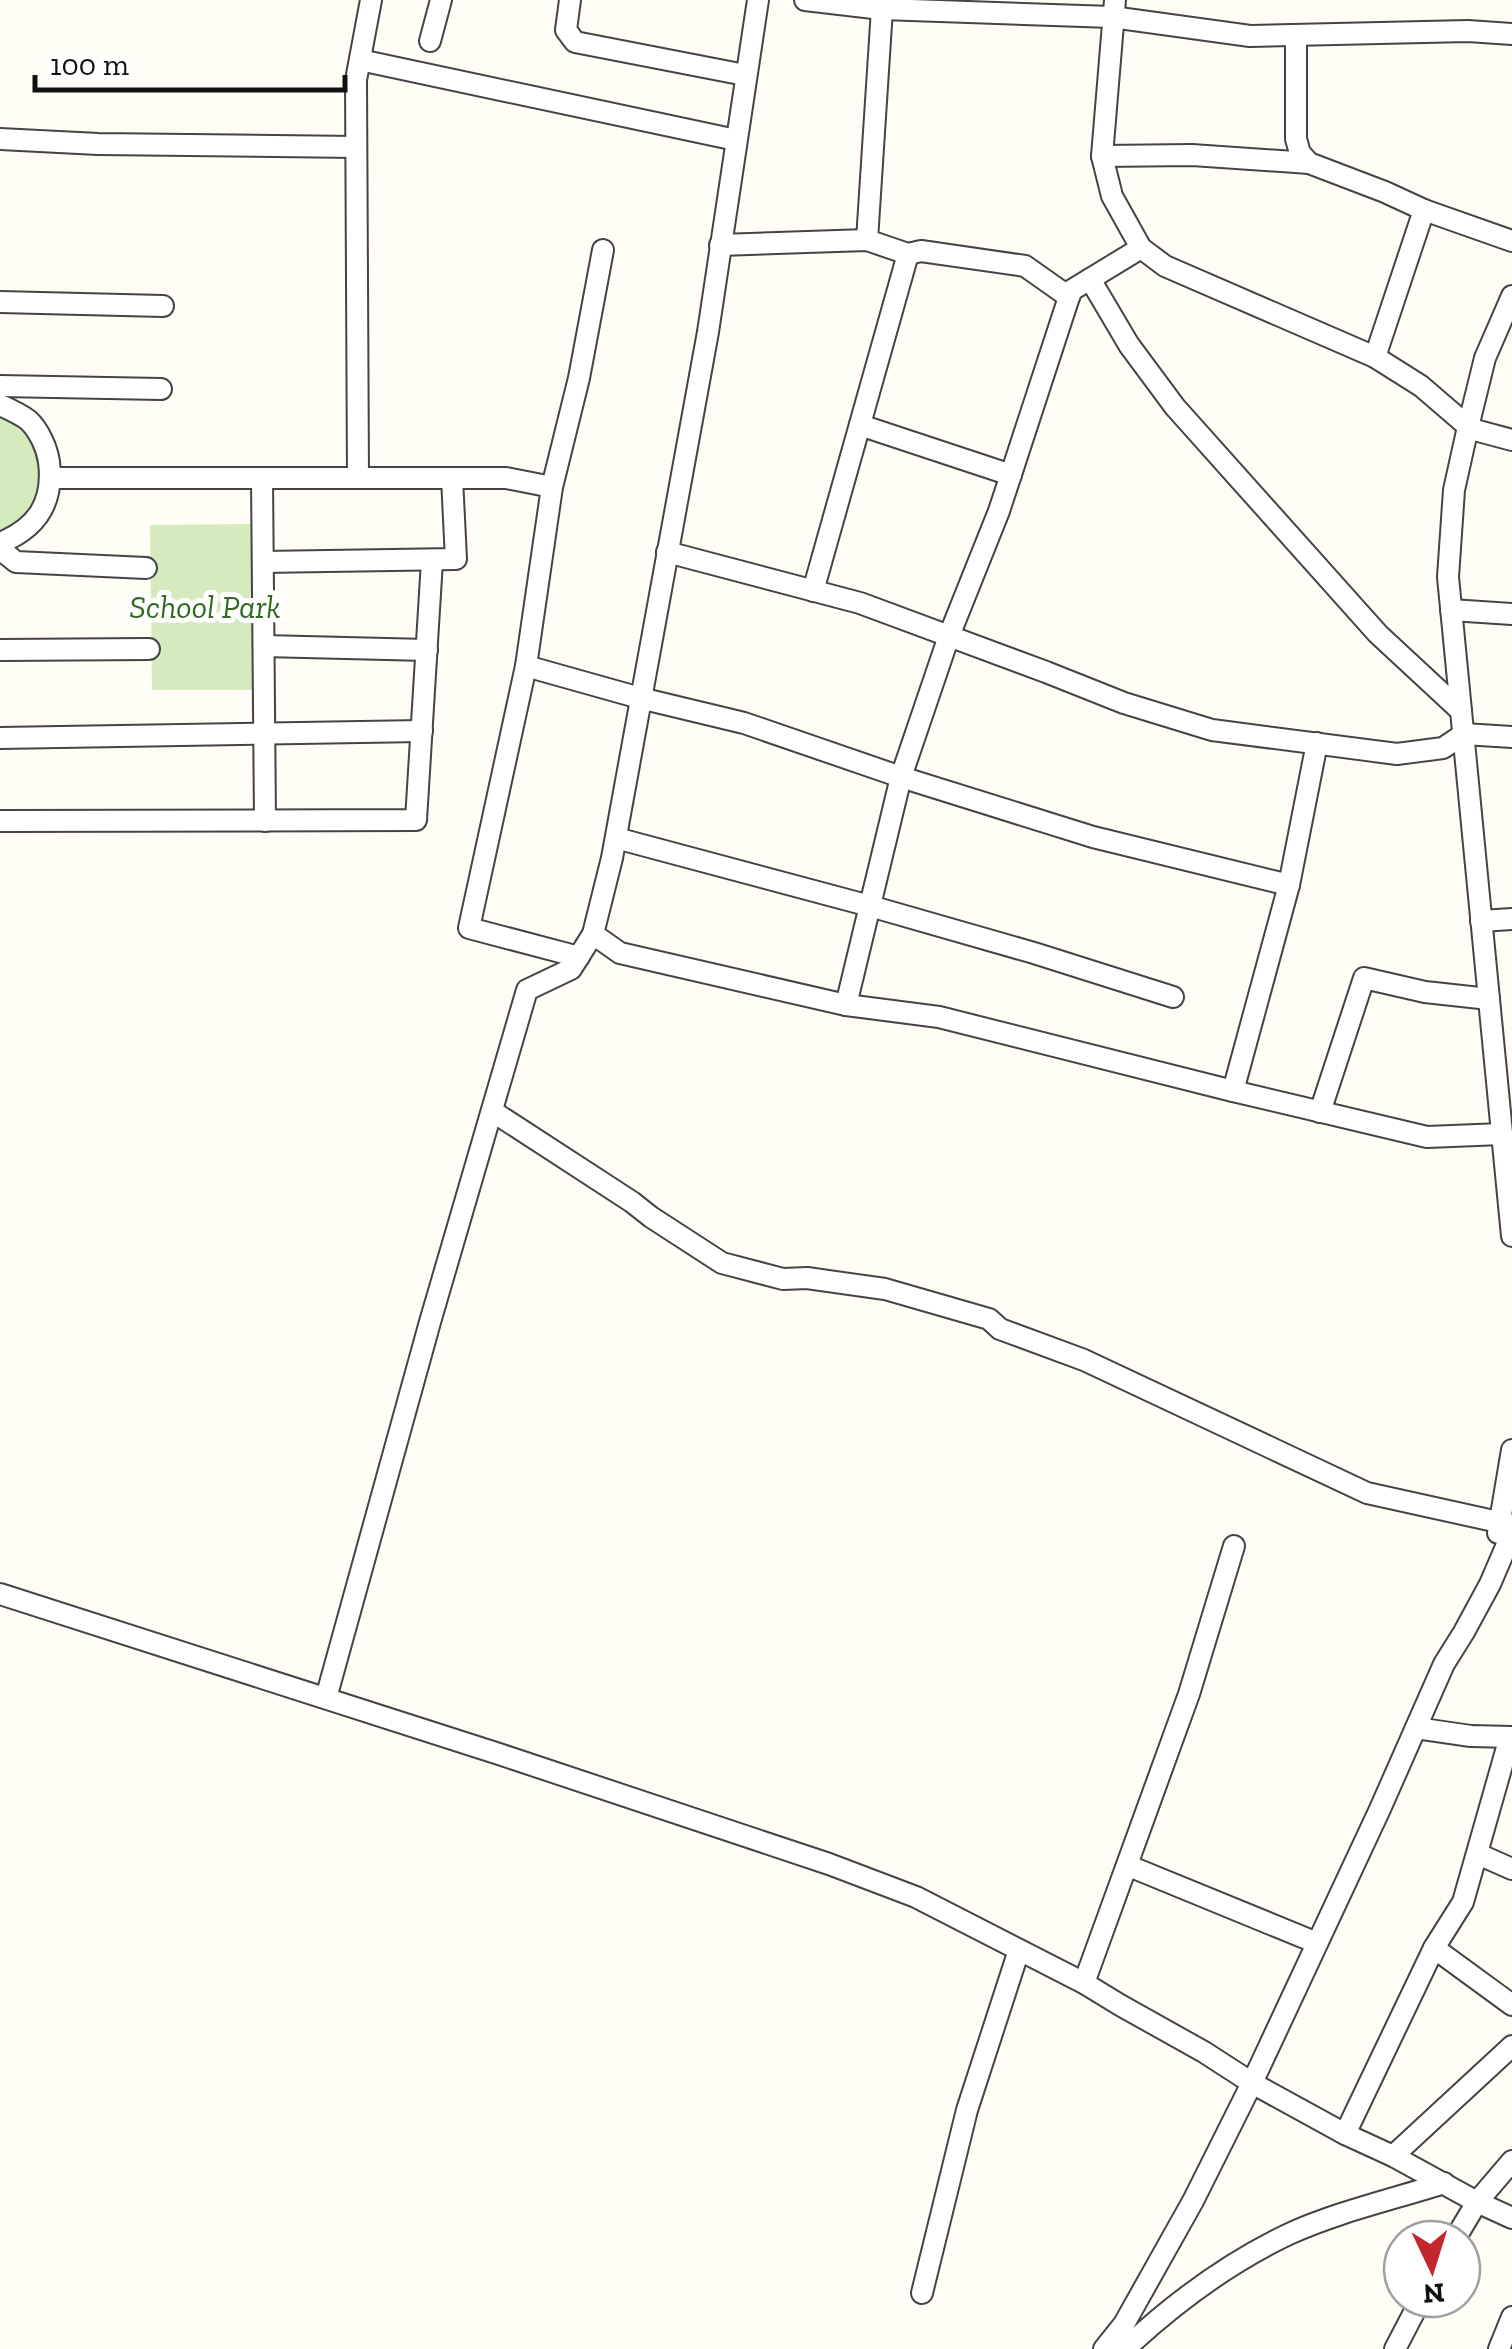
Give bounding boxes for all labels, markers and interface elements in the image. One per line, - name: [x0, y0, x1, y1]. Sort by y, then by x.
- scale bar: [35, 30, 345, 92]
- text: 100 m: [50, 47, 129, 83]
- park label: School Park: [129, 588, 281, 626]
- north arrow: [1382, 2219, 1482, 2319]
- text: N: [1422, 2276, 1445, 2311]

